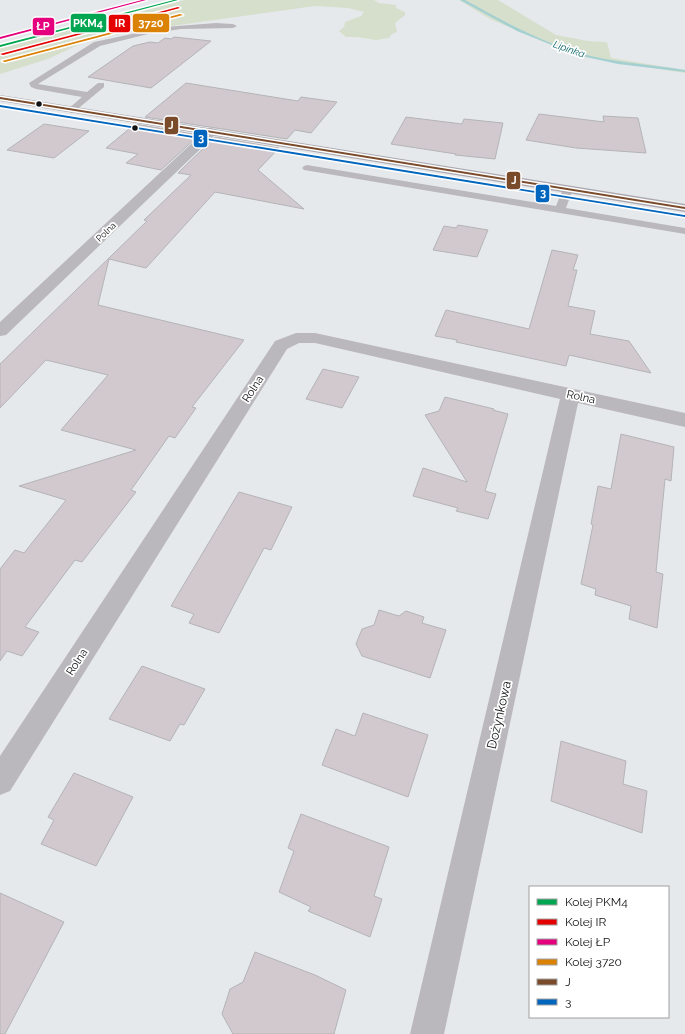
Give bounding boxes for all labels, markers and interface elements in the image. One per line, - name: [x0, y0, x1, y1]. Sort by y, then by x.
- line badge: PKM4: [70, 13, 107, 33]
- line badge: 3720: [132, 13, 170, 33]
- line badge: IR: [108, 14, 131, 33]
- line badge: ŁP: [32, 17, 55, 36]
- text: PKM4: [73, 17, 103, 30]
- text: IR: [115, 17, 126, 30]
- text: 3720: [138, 17, 164, 30]
- text: ŁP: [35, 20, 50, 33]
- water label: Lipinka: [552, 38, 586, 60]
- unlabelled marker: [34, 99, 44, 109]
- line badge: J: [164, 116, 179, 135]
- text: J: [168, 119, 174, 132]
- unlabelled marker: [130, 123, 140, 133]
- line badge: 3: [193, 129, 208, 148]
- text: 3: [198, 132, 204, 145]
- line badge: J: [506, 171, 521, 190]
- text: J: [511, 174, 517, 187]
- line badge: 3: [535, 184, 550, 203]
- text: 3: [540, 187, 546, 200]
- street label: Polna: [94, 220, 118, 244]
- street label: Rolna: [240, 373, 266, 405]
- street label: Rolna: [565, 388, 597, 406]
- street label: Rolna: [64, 646, 90, 678]
- street label: Dożynkowa: [484, 679, 514, 751]
- legend: [529, 886, 669, 1018]
- text: Kolej PKM4: [565, 895, 628, 909]
- text: Kolej IR: [565, 915, 607, 929]
- text: Kolej ŁP: [565, 935, 611, 949]
- text: Kolej 3720: [565, 955, 622, 969]
- text: J: [565, 975, 571, 989]
- text: 3: [565, 995, 571, 1009]

